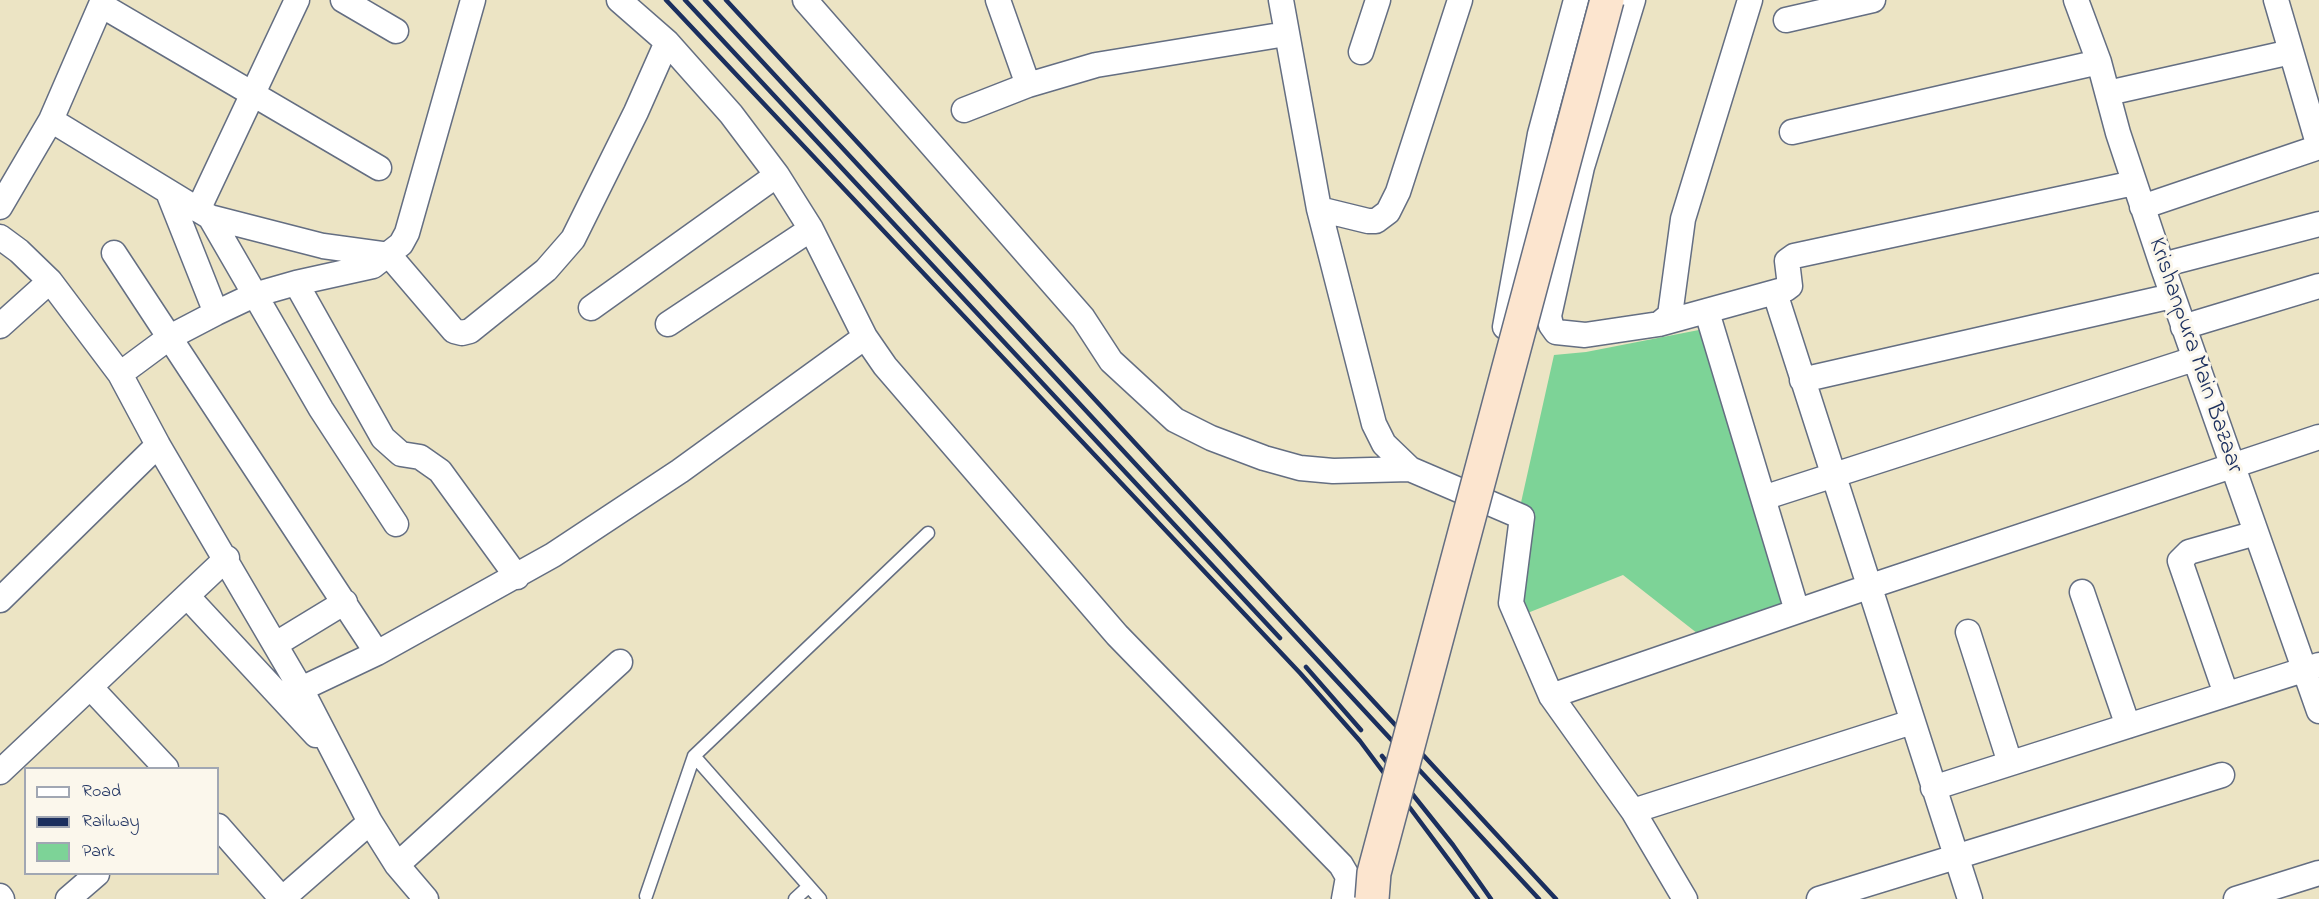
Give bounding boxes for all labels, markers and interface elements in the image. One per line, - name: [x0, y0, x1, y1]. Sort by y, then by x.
- street label: Krishanpura Main Bazaar: [2140, 234, 2248, 478]
- legend: [24, 767, 219, 875]
- text: Road: [82, 779, 121, 805]
- text: Railway: [82, 809, 139, 835]
- text: Park: [82, 839, 115, 865]

